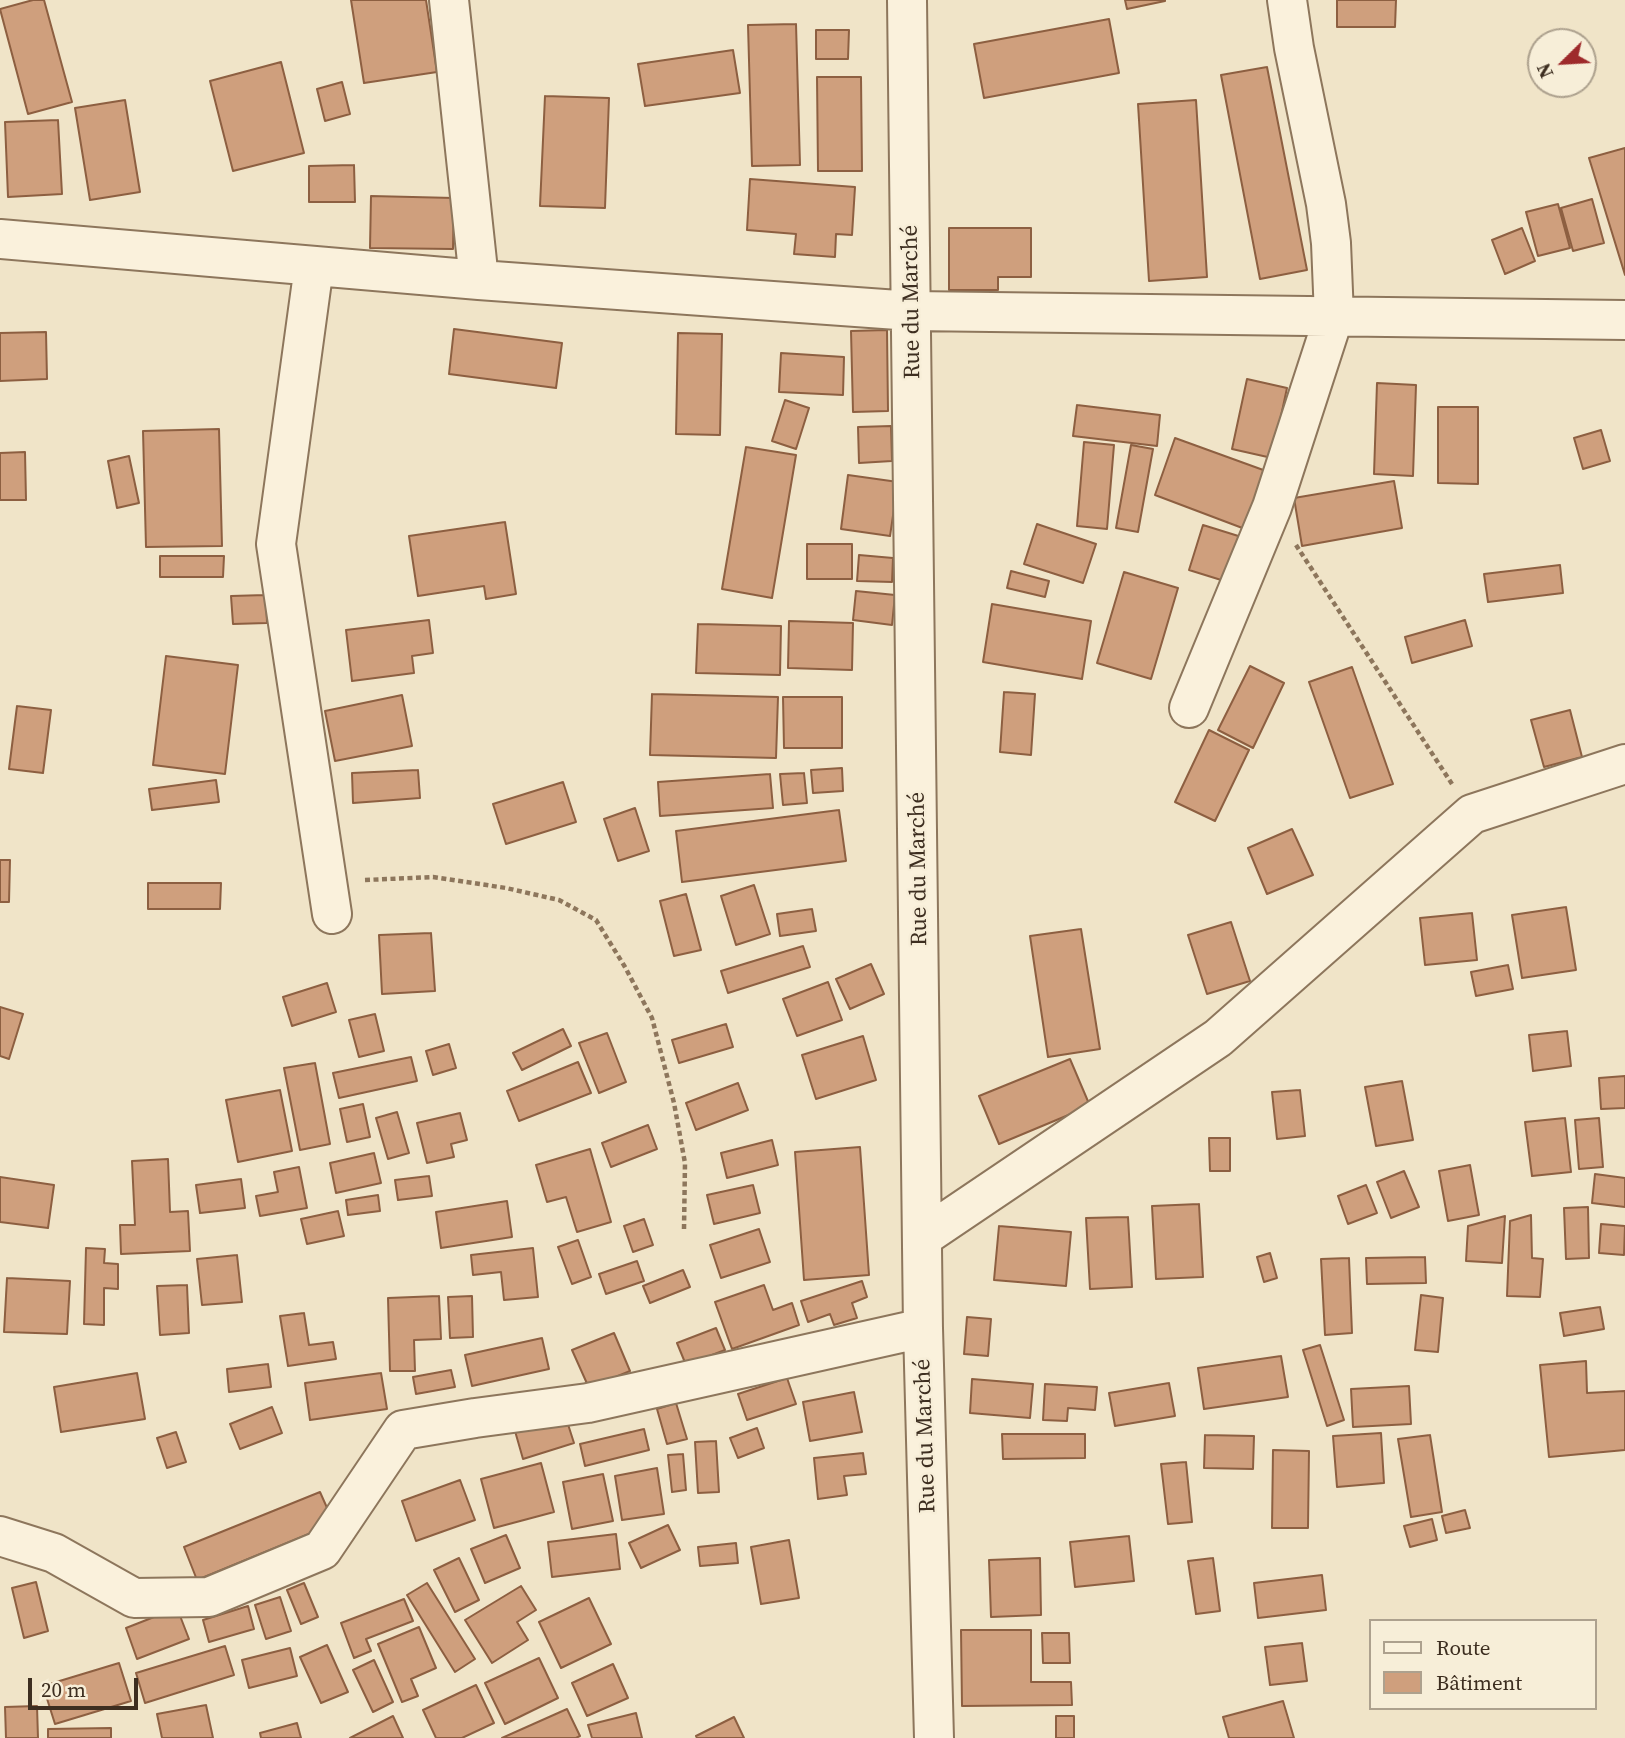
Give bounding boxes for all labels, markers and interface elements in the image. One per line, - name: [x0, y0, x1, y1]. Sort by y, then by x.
- north arrow: [1527, 28, 1597, 98]
- text: N: [1530, 59, 1559, 82]
- street label: Rue du Marché: [897, 225, 927, 379]
- street label: Rue du Marché: [904, 792, 934, 946]
- street label: Rue du Marché: [910, 1358, 942, 1514]
- legend: [1370, 1619, 1597, 1710]
- text: Route: [1436, 1633, 1491, 1662]
- scale bar: [32, 1664, 142, 1708]
- text: Bâtiment: [1436, 1668, 1522, 1697]
- text: 20 m: [41, 1675, 86, 1704]

